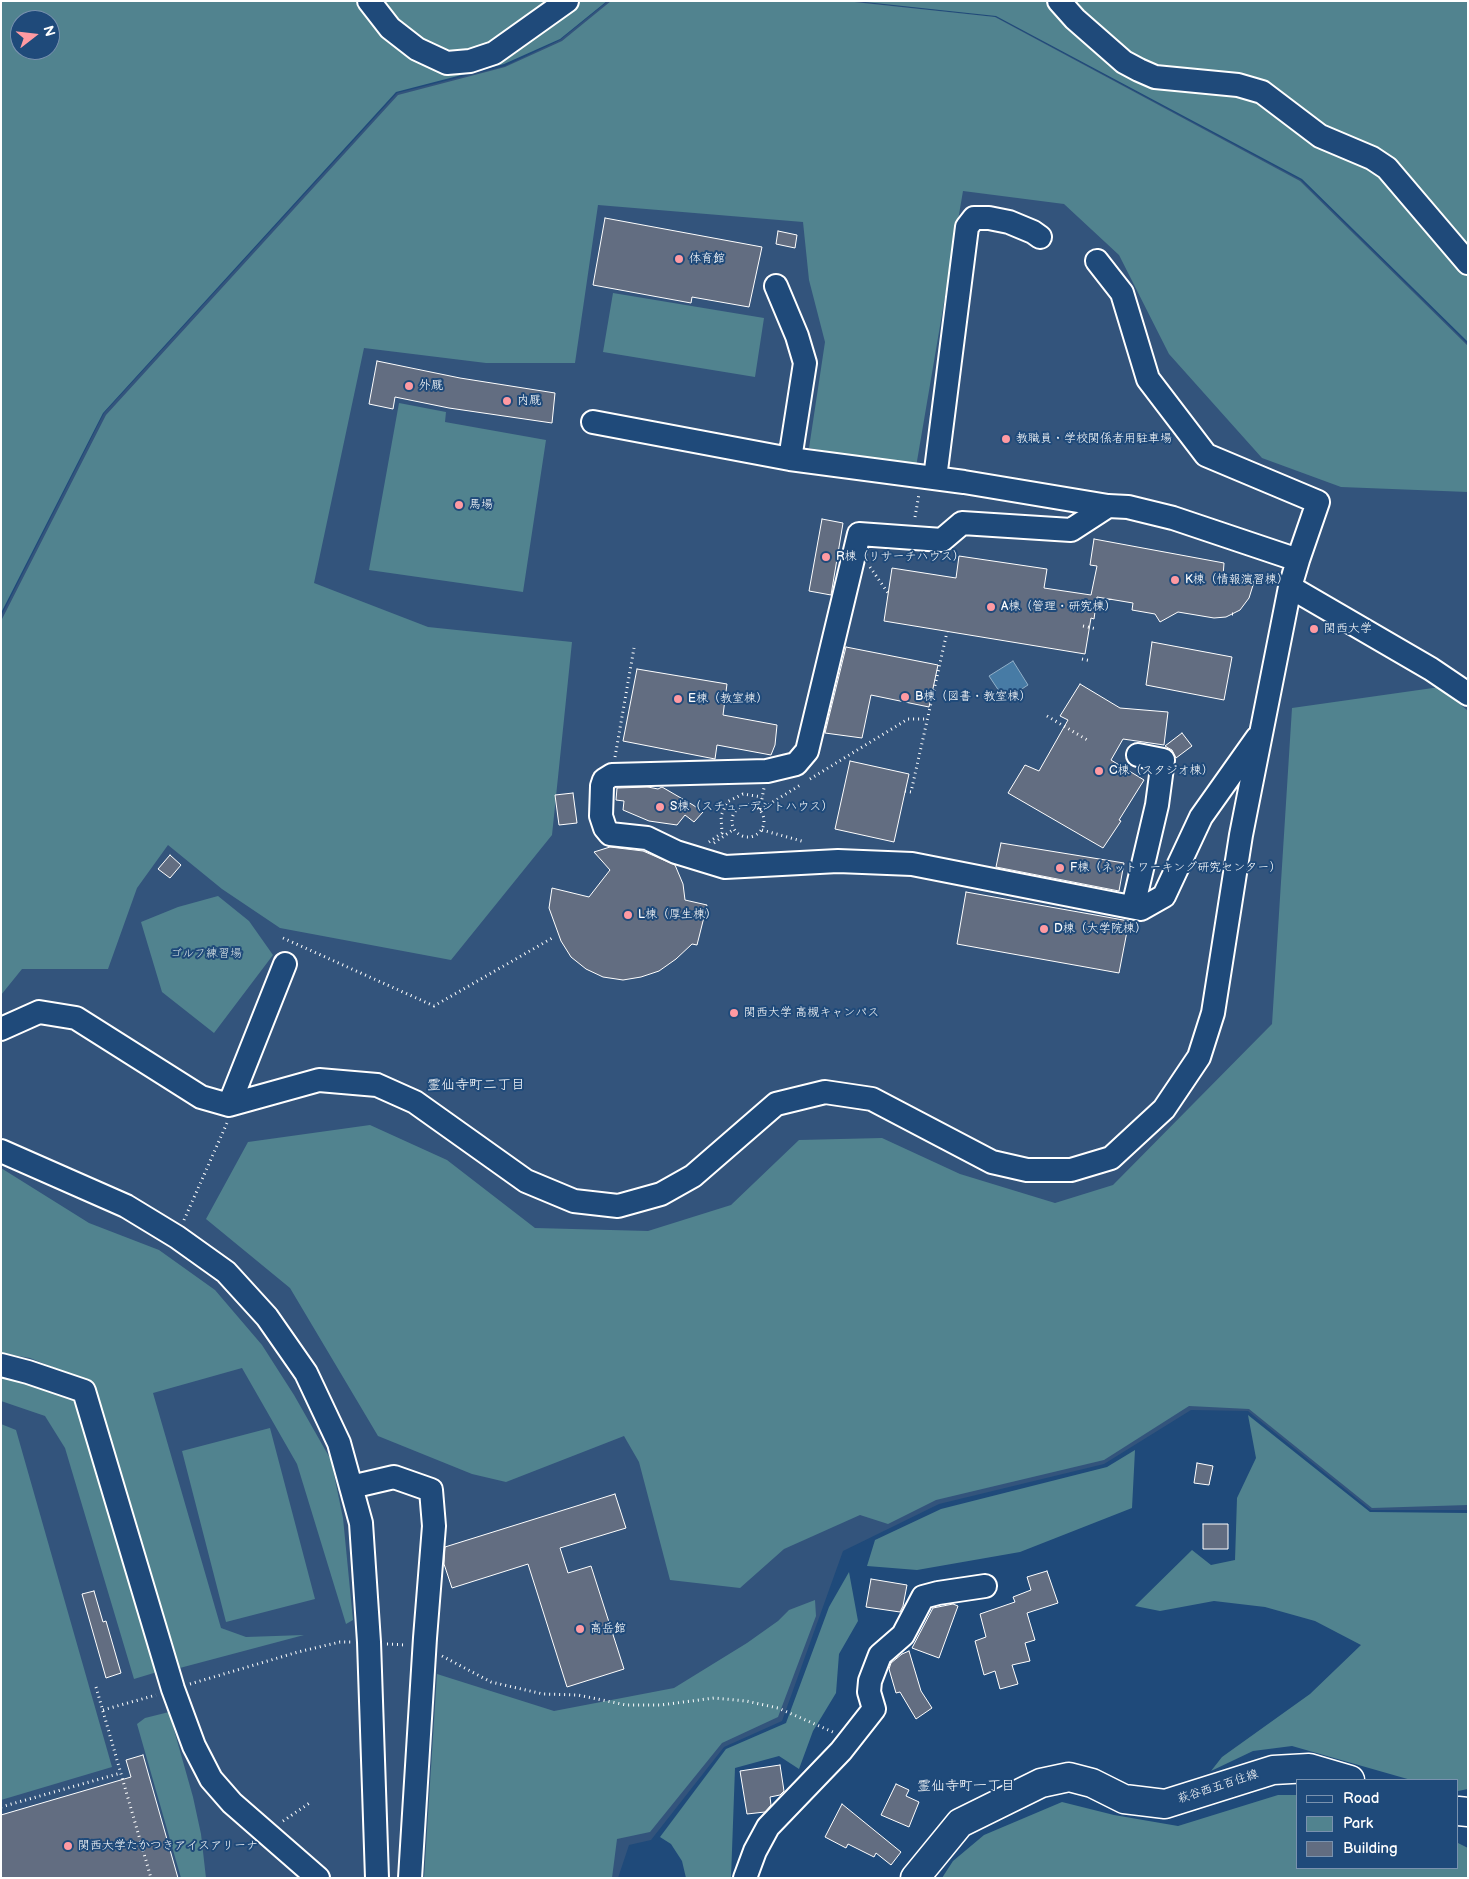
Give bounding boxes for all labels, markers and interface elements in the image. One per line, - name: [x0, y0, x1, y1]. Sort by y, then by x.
- north arrow: [10, 10, 60, 60]
- text: N: [39, 24, 59, 38]
- place label: 体育館: [689, 252, 725, 266]
- marker: 体育館: [673, 253, 685, 265]
- place label: 外厩: [419, 379, 443, 393]
- marker: 外厩: [403, 380, 415, 392]
- place label: 内厩: [517, 394, 541, 408]
- marker: 内厩: [501, 395, 513, 407]
- place label: 教職員・学校関係者用駐車場: [1016, 432, 1172, 446]
- marker: 教職員・学校関係者用駐車場: [1000, 433, 1012, 445]
- place label: 馬場: [469, 498, 493, 512]
- marker: 馬場: [453, 499, 465, 511]
- place label: R棟（リサーチハウス）: [836, 550, 965, 564]
- marker: R棟（リサーチハウス）: [820, 551, 832, 563]
- place label: K棟（情報演習棟）: [1185, 573, 1289, 587]
- marker: K棟（情報演習棟）: [1169, 574, 1181, 586]
- place label: A棟（管理・研究棟）: [1001, 600, 1116, 614]
- marker: A棟（管理・研究棟）: [985, 601, 997, 613]
- place label: 関西大学: [1324, 622, 1372, 636]
- marker: 関西大学: [1308, 623, 1320, 635]
- place label: B棟（図書・教室棟）: [915, 690, 1031, 704]
- marker: B棟（図書・教室棟）: [899, 691, 911, 703]
- place label: E棟（教室棟）: [688, 692, 768, 706]
- marker: E棟（教室棟）: [672, 693, 684, 705]
- place label: C棟（スタジオ棟）: [1109, 764, 1214, 778]
- marker: C棟（スタジオ棟）: [1093, 765, 1105, 777]
- place label: S棟（スチューデントハウス）: [670, 800, 833, 814]
- marker: S棟（スチューデントハウス）: [654, 801, 666, 813]
- place label: F棟（ネットワーキング研究センター）: [1070, 861, 1281, 875]
- marker: F棟（ネットワーキング研究センター）: [1054, 862, 1066, 874]
- place label: L棟（厚生棟）: [638, 908, 717, 922]
- marker: L棟（厚生棟）: [622, 909, 634, 921]
- place label: D棟（大学院棟）: [1054, 922, 1147, 936]
- marker: D棟（大学院棟）: [1038, 923, 1050, 935]
- park label: ゴルフ練習場: [170, 947, 242, 961]
- place label: 関西大学 高槻キャンパス: [744, 1006, 879, 1020]
- marker: 関西大学 高槻キャンパス: [728, 1007, 740, 1019]
- district label: 霊仙寺町二丁目: [427, 1077, 525, 1093]
- place label: 高岳館: [590, 1622, 626, 1636]
- marker: 高岳館: [574, 1623, 586, 1635]
- street label: 萩谷西五百住線: [1176, 1767, 1260, 1807]
- district label: 霊仙寺町一丁目: [917, 1778, 1015, 1794]
- legend: [1296, 1779, 1459, 1869]
- text: Road: [1343, 1789, 1379, 1808]
- text: Park: [1343, 1814, 1373, 1833]
- place label: 関西大学たかつきアイスアリーナ: [78, 1839, 258, 1853]
- text: Building: [1343, 1839, 1398, 1858]
- marker: 関西大学たかつきアイスアリーナ: [62, 1840, 74, 1852]

